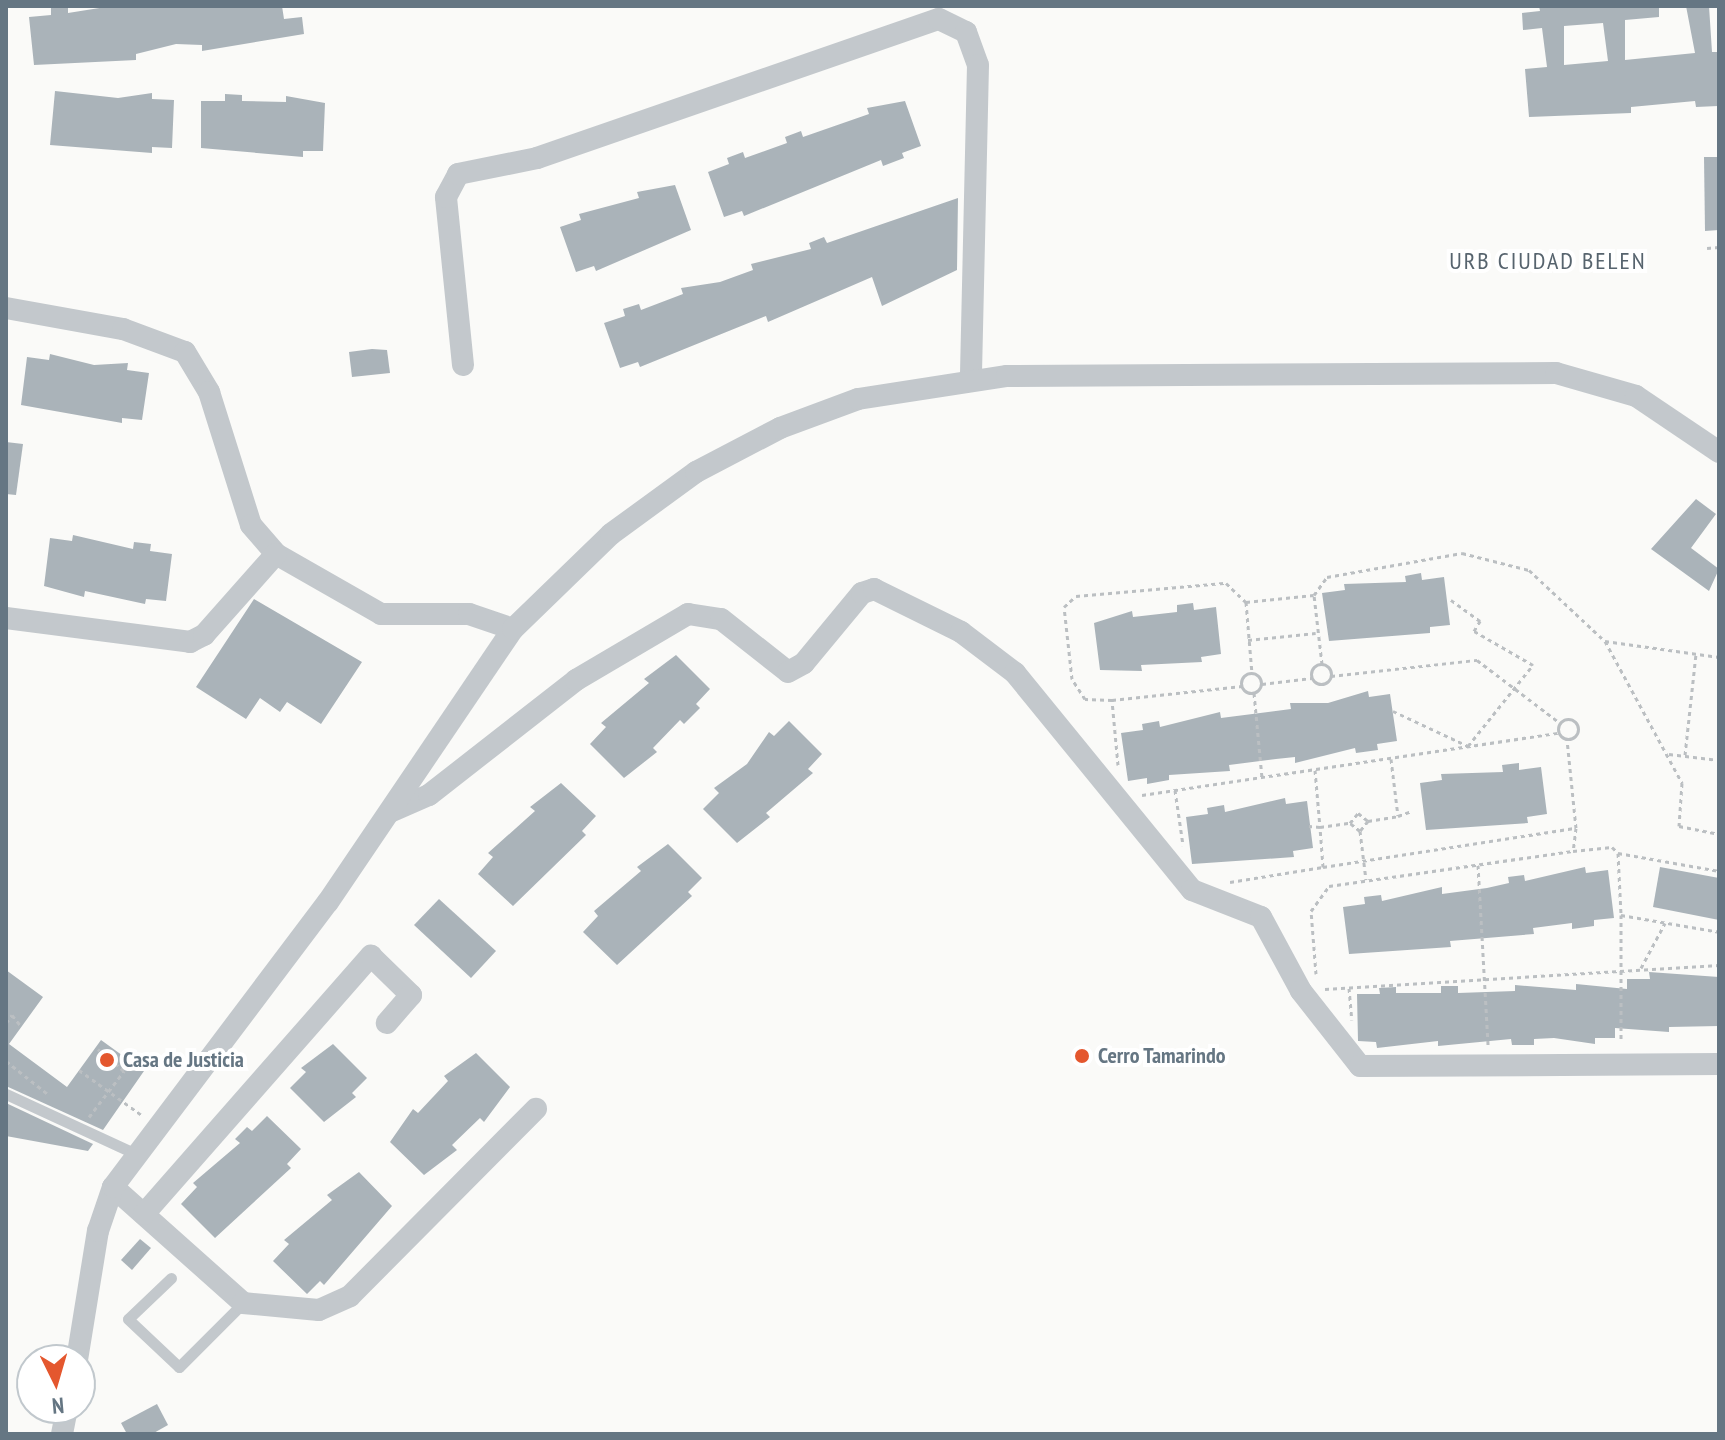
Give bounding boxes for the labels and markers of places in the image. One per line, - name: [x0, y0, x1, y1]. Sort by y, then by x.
- place label: Cerro Tamarindo: [1098, 1043, 1226, 1069]
- place label: Casa de Justicia: [123, 1047, 244, 1073]
- marker: Cerro Tamarindo: [1073, 1047, 1091, 1065]
- marker: Casa de Justicia: [98, 1051, 116, 1069]

